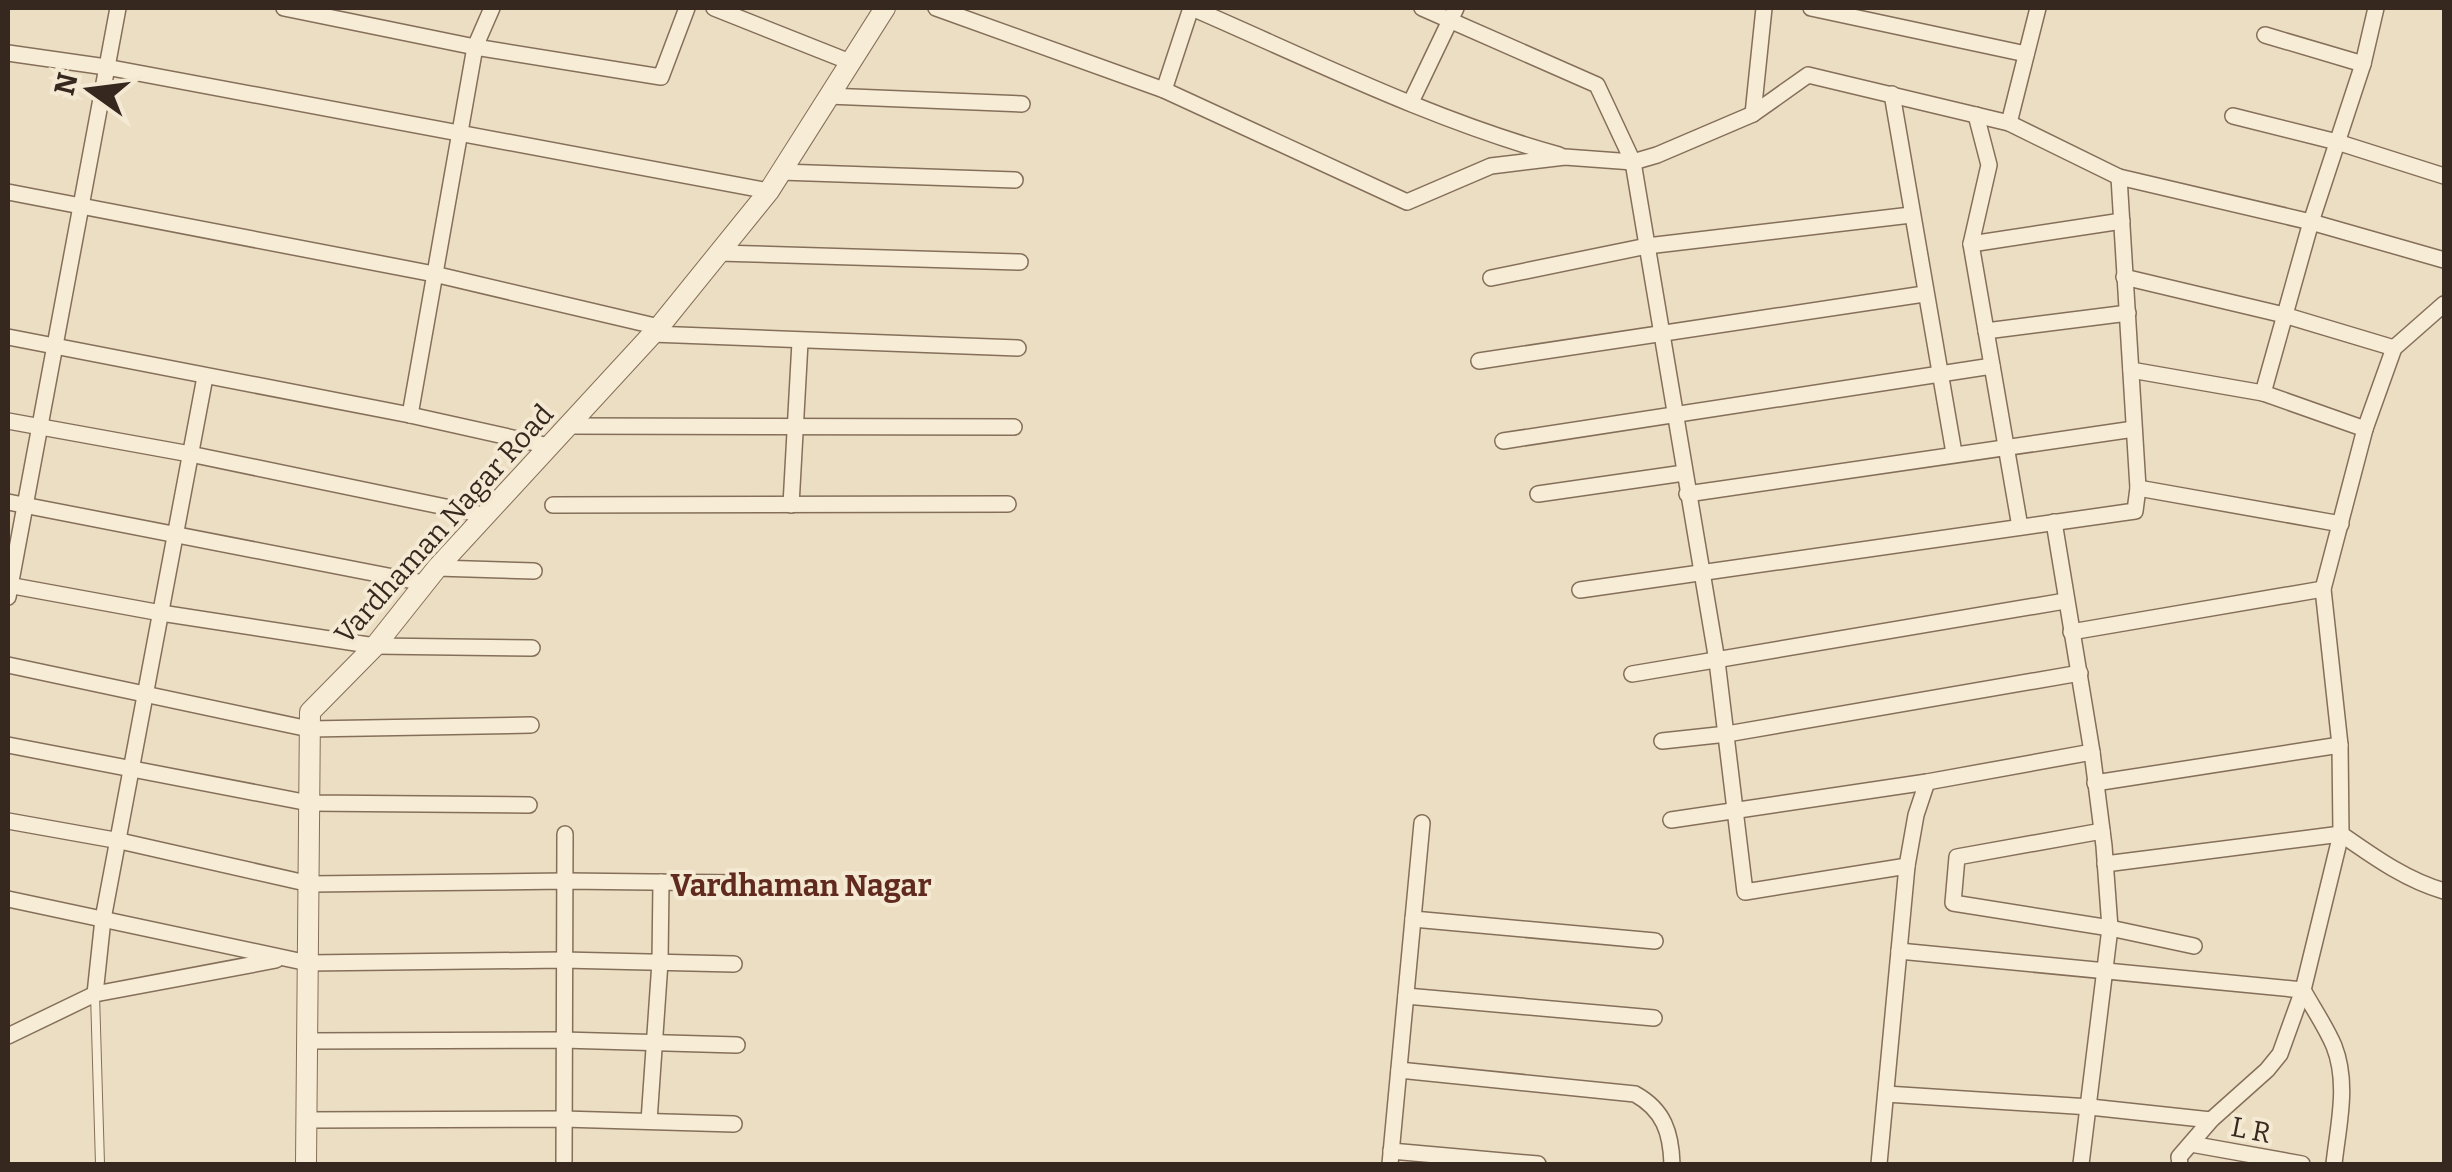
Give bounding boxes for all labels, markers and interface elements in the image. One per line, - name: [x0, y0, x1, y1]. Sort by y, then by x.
- north arrow: [40, 40, 140, 140]
- text: N: [48, 70, 85, 99]
- street label: Vardhaman Nagar Road: [328, 398, 560, 650]
- district label: Vardhaman Nagar: [670, 868, 932, 904]
- street label: L R: [2228, 1110, 2274, 1150]

